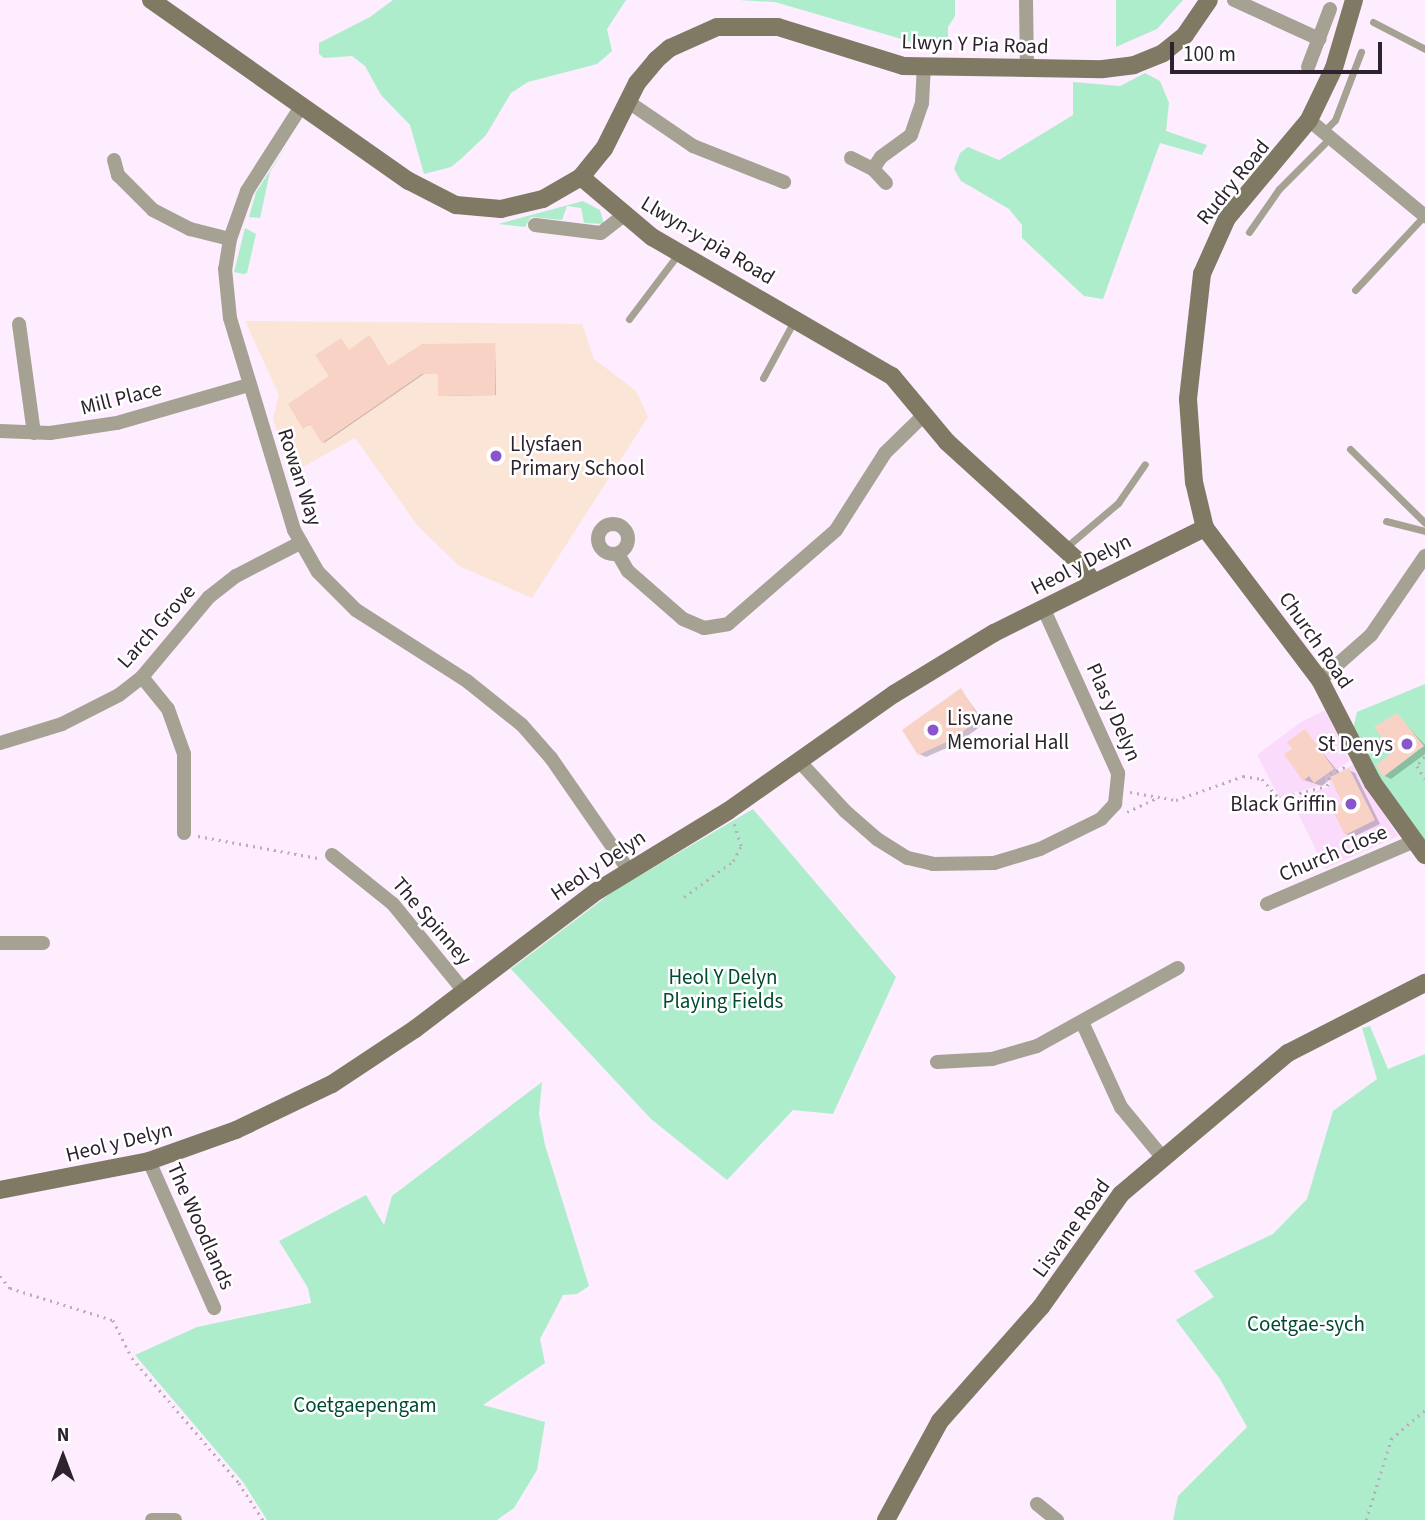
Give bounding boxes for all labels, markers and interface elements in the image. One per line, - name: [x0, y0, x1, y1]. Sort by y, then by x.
- scale bar: [1173, 28, 1385, 72]
- street label: Llwyn Y Pia Road: [901, 29, 1049, 59]
- text: 100 m: [1183, 39, 1236, 69]
- street label: Rudry Road: [1191, 134, 1275, 230]
- street label: Llwyn-y-pia Road: [637, 190, 779, 290]
- street label: Mill Place: [78, 376, 164, 420]
- street label: Rowan Way: [272, 425, 328, 529]
- place label: Llysfaen Primary School: [510, 431, 644, 481]
- marker: Llysfaen Primary School: [488, 448, 504, 464]
- street label: Heol y Delyn: [1027, 528, 1135, 600]
- street label: Larch Grove: [112, 579, 200, 673]
- street label: Church Road: [1274, 587, 1358, 693]
- street label: Plas y Delyn: [1081, 659, 1147, 765]
- place label: Lisvane Memorial Hall: [947, 705, 1069, 755]
- marker: Lisvane Memorial Hall: [925, 722, 941, 738]
- place label: St Denys: [1318, 731, 1393, 757]
- marker: St Denys: [1399, 736, 1415, 752]
- place label: Black Griffin: [1230, 791, 1337, 817]
- marker: Black Griffin: [1343, 796, 1359, 812]
- street label: Church Close: [1275, 819, 1391, 887]
- street label: Heol y Delyn: [546, 824, 650, 906]
- street label: The Spinney: [387, 872, 477, 970]
- park label: Heol Y Delyn Playing Fields: [663, 964, 783, 1014]
- street label: Heol y Delyn: [63, 1117, 175, 1167]
- street label: The Woodlands: [162, 1159, 240, 1293]
- street label: Lisvane Road: [1027, 1174, 1115, 1282]
- park label: Coetgae-sych: [1247, 1311, 1365, 1337]
- park label: Coetgaepengam: [293, 1392, 437, 1418]
- north arrow: [28, 1422, 98, 1492]
- text: N: [57, 1422, 69, 1449]

